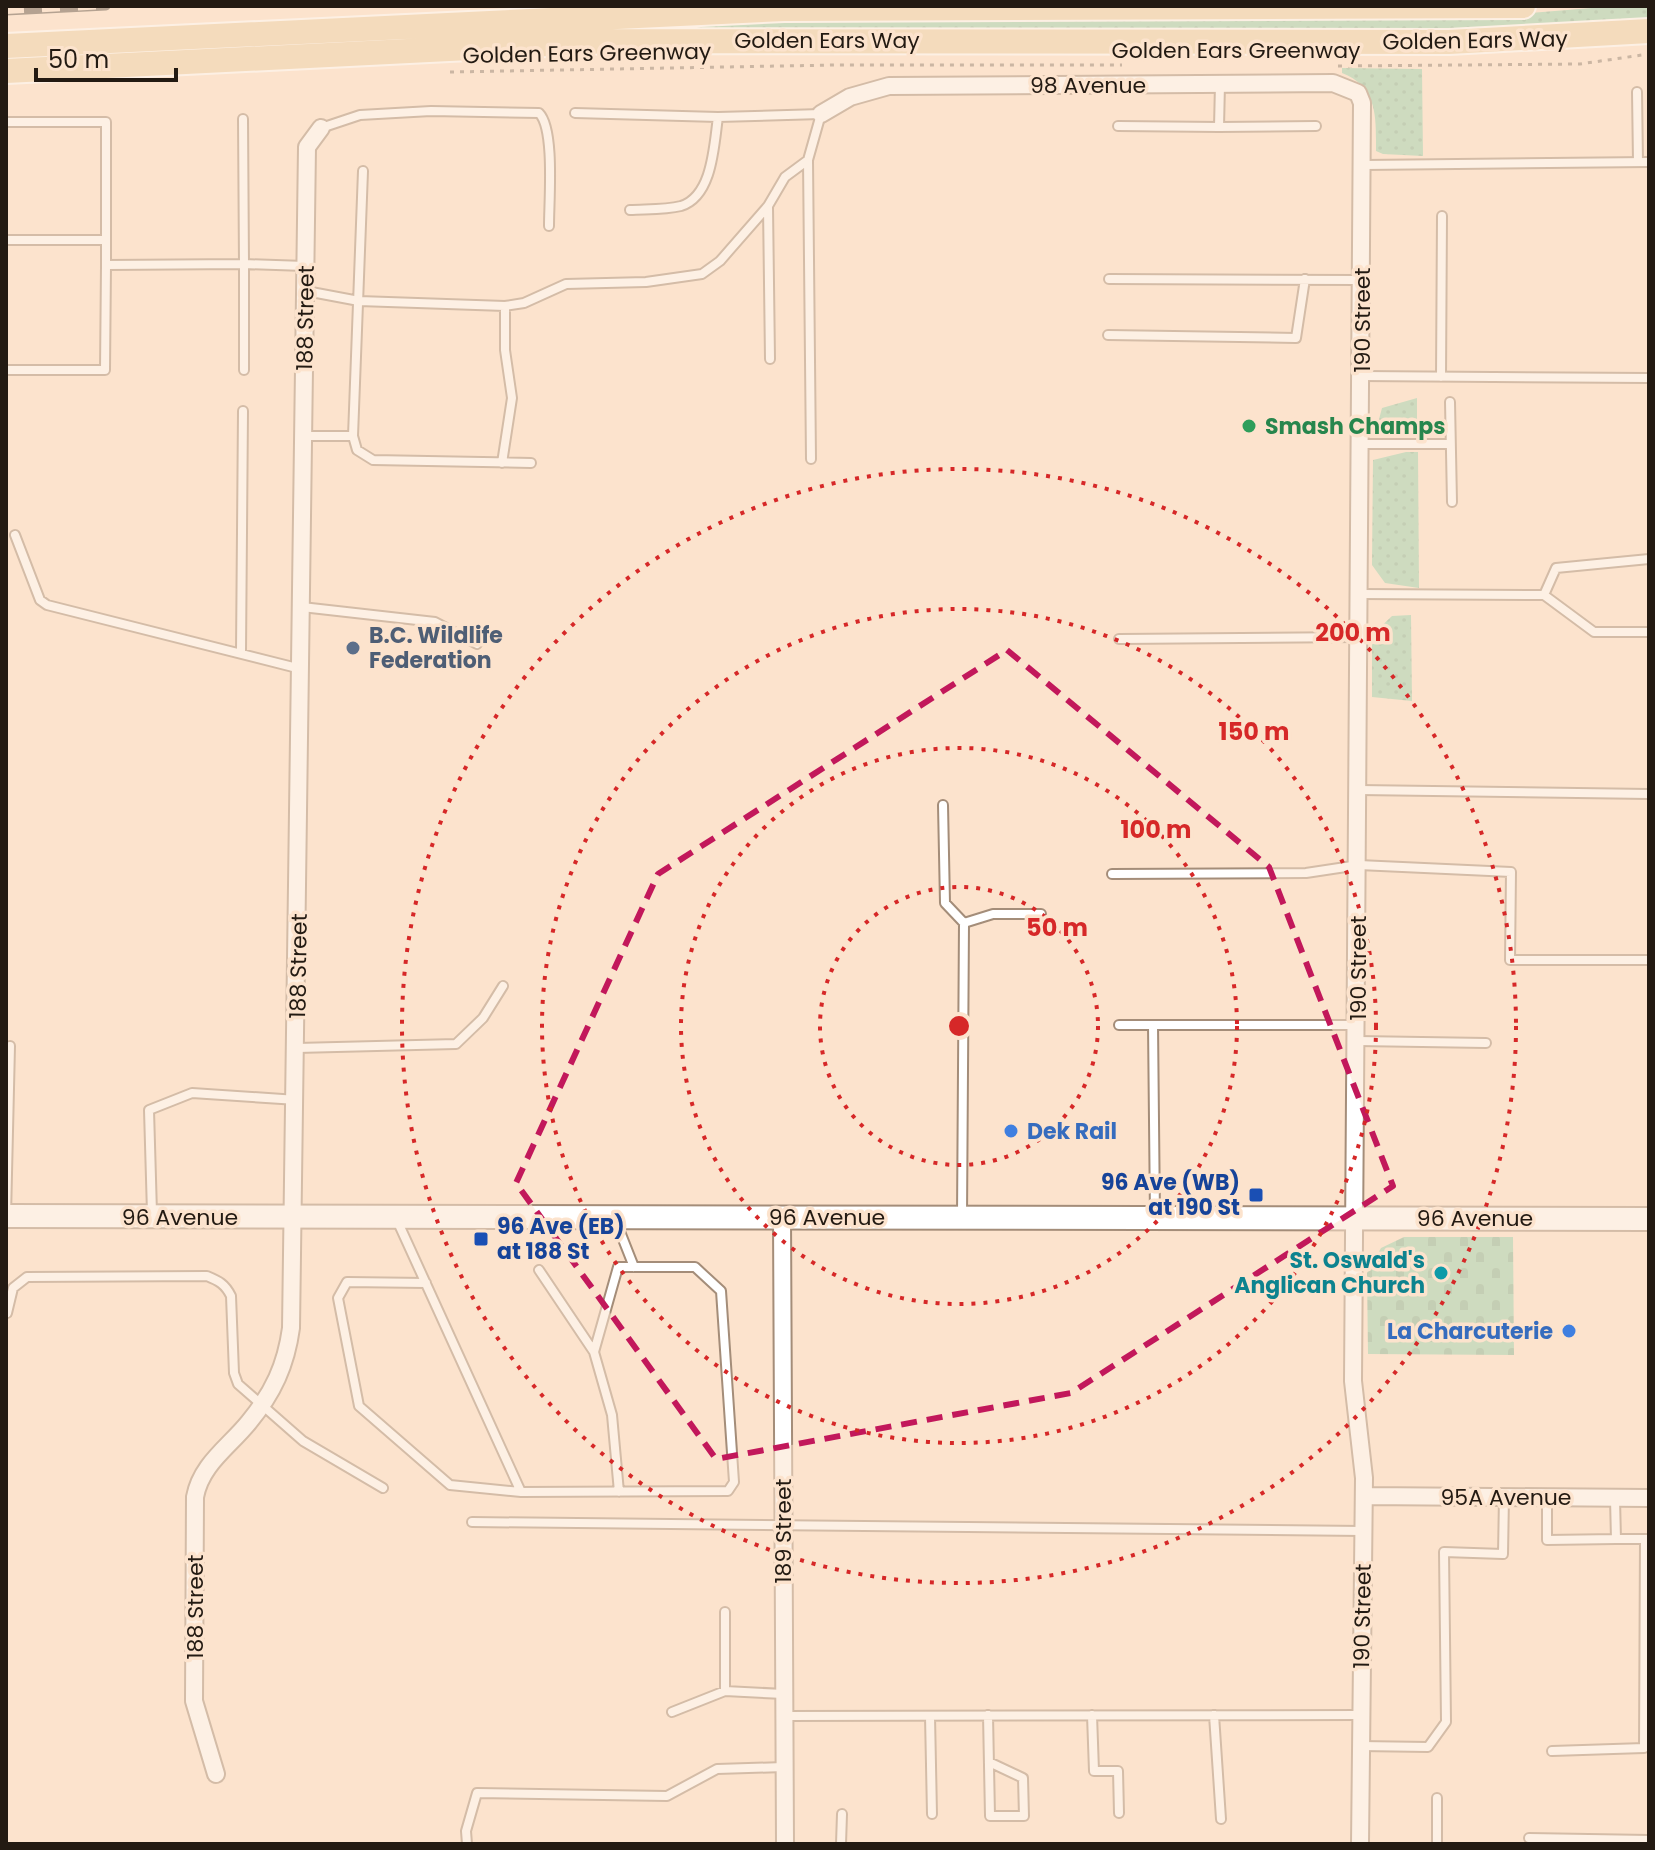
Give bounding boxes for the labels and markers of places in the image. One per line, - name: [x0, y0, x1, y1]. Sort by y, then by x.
- place label: Smash Champs: [1265, 411, 1446, 442]
- marker: Smash Champs: [1240, 417, 1258, 435]
- place label: B.C. Wildlife Federation: [369, 620, 503, 676]
- marker: B.C. Wildlife Federation: [344, 639, 362, 657]
- centre of rings: [945, 1012, 973, 1040]
- place label: Dek Rail: [1027, 1116, 1117, 1147]
- marker: Dek Rail: [1002, 1122, 1020, 1140]
- place label: 96 Ave (WB) at 190 St: [1101, 1167, 1240, 1223]
- marker: 96 Ave (WB) at 190 St: [1247, 1186, 1265, 1204]
- place label: 96 Ave (EB) at 188 St: [497, 1211, 625, 1267]
- marker: 96 Ave (EB) at 188 St: [472, 1230, 490, 1248]
- place label: St. Oswald's Anglican Church: [1234, 1245, 1425, 1301]
- marker: St. Oswald's Anglican Church: [1432, 1264, 1450, 1282]
- place label: La Charcuterie: [1387, 1316, 1553, 1347]
- marker: La Charcuterie: [1560, 1322, 1578, 1340]

